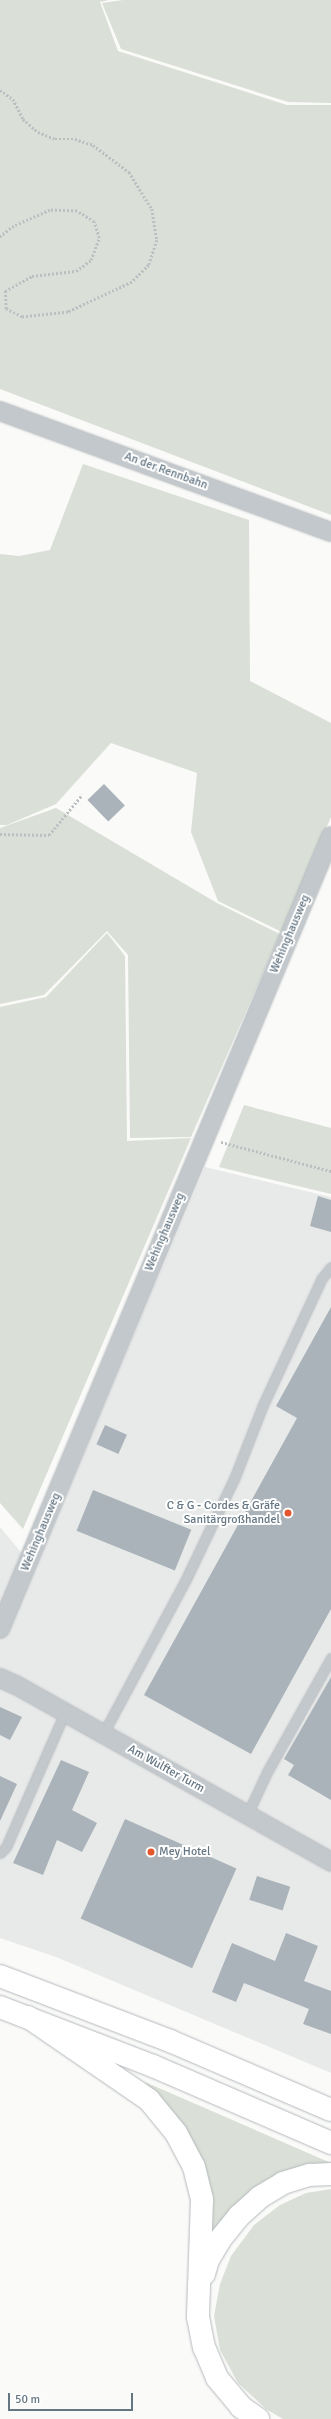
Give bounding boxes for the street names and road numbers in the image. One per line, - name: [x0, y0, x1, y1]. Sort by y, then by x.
- street label: An der Rennbahn: [122, 449, 210, 493]
- street label: Wehinghausweg: [267, 893, 313, 975]
- street label: Wehinghausweg: [142, 1191, 188, 1273]
- street label: Wehinghausweg: [18, 1491, 64, 1573]
- street label: Am Wulfter Turm: [125, 1742, 207, 1796]

